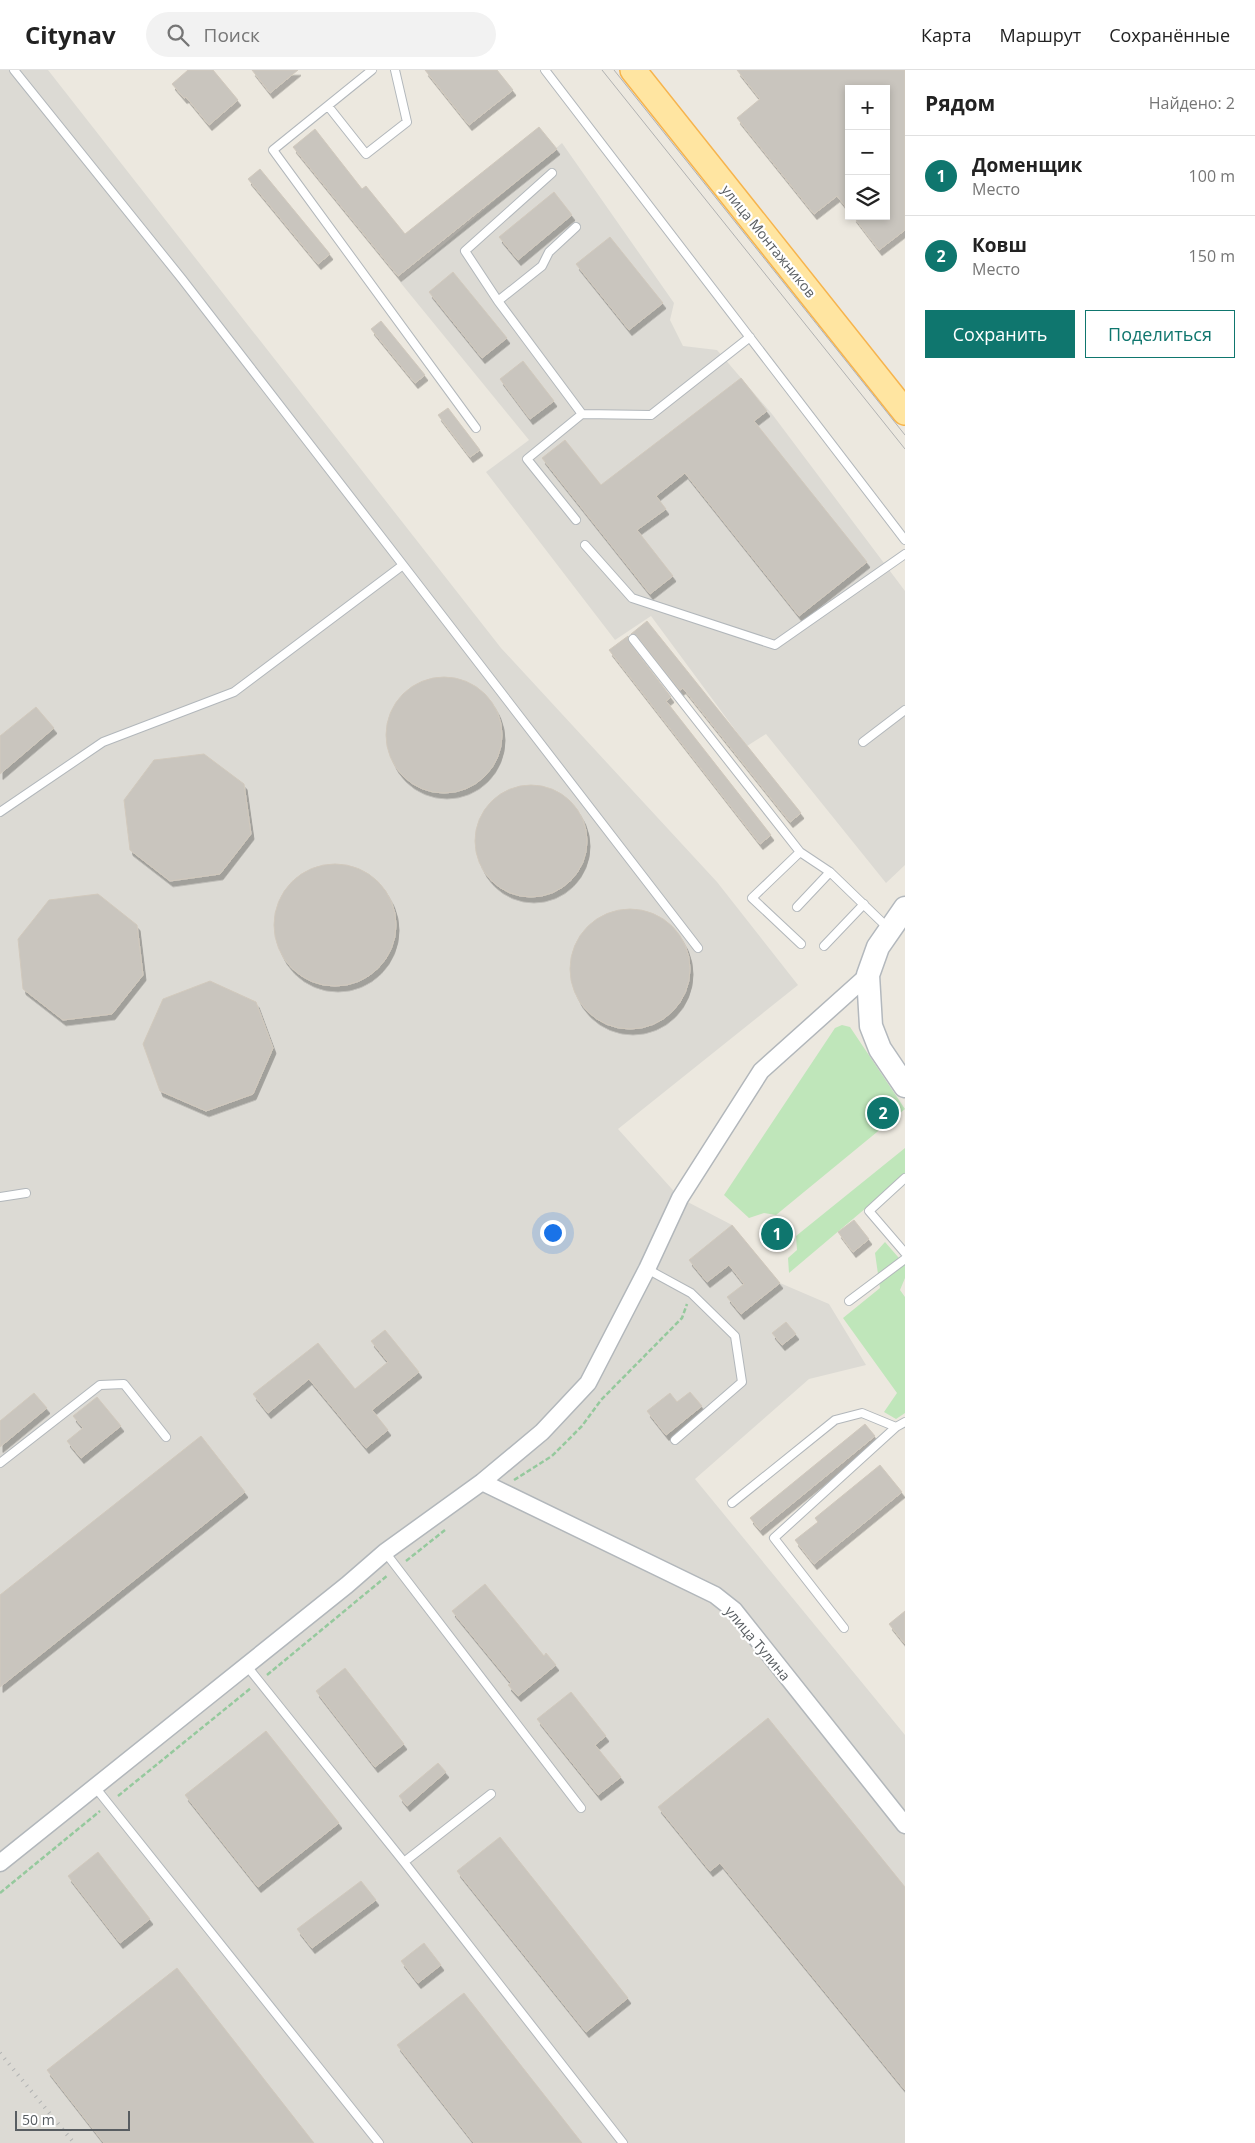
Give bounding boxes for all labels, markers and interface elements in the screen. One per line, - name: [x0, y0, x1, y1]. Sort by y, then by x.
- search box: [146, 12, 496, 57]
- text: Citynav: [25, 18, 116, 51]
- icon: search: [164, 21, 192, 49]
- text: Поиск: [204, 22, 260, 48]
- text: Карта: [921, 23, 971, 47]
- text: Маршрут: [999, 23, 1081, 47]
- text: Сохранённые: [1109, 23, 1230, 47]
- map controls: [845, 85, 890, 220]
- button: +: [845, 85, 890, 130]
- text: Рядом: [925, 89, 995, 117]
- text: Найдено: 2: [1149, 92, 1235, 114]
- button: −: [845, 130, 890, 175]
- text: Доменщик: [972, 152, 1082, 178]
- text: 1: [936, 165, 946, 187]
- text: 100 m: [1189, 165, 1235, 187]
- button: layers: [845, 175, 890, 220]
- text: Место: [972, 178, 1020, 200]
- street label: улица Монтажников: [718, 181, 820, 301]
- text: Ковш: [972, 232, 1027, 258]
- text: 2: [936, 245, 946, 267]
- text: 150 m: [1189, 245, 1235, 267]
- text: Место: [972, 258, 1020, 280]
- button: Сохранить: [925, 310, 1075, 358]
- button: Поделиться: [1085, 310, 1235, 358]
- pin: 2: [867, 1094, 899, 1132]
- pin: 1: [761, 1215, 793, 1253]
- your location: [540, 1220, 566, 1246]
- street label: улица Тулина: [721, 1602, 795, 1684]
- scale bar: [15, 2108, 130, 2131]
- text: 50 m: [22, 2110, 55, 2129]

